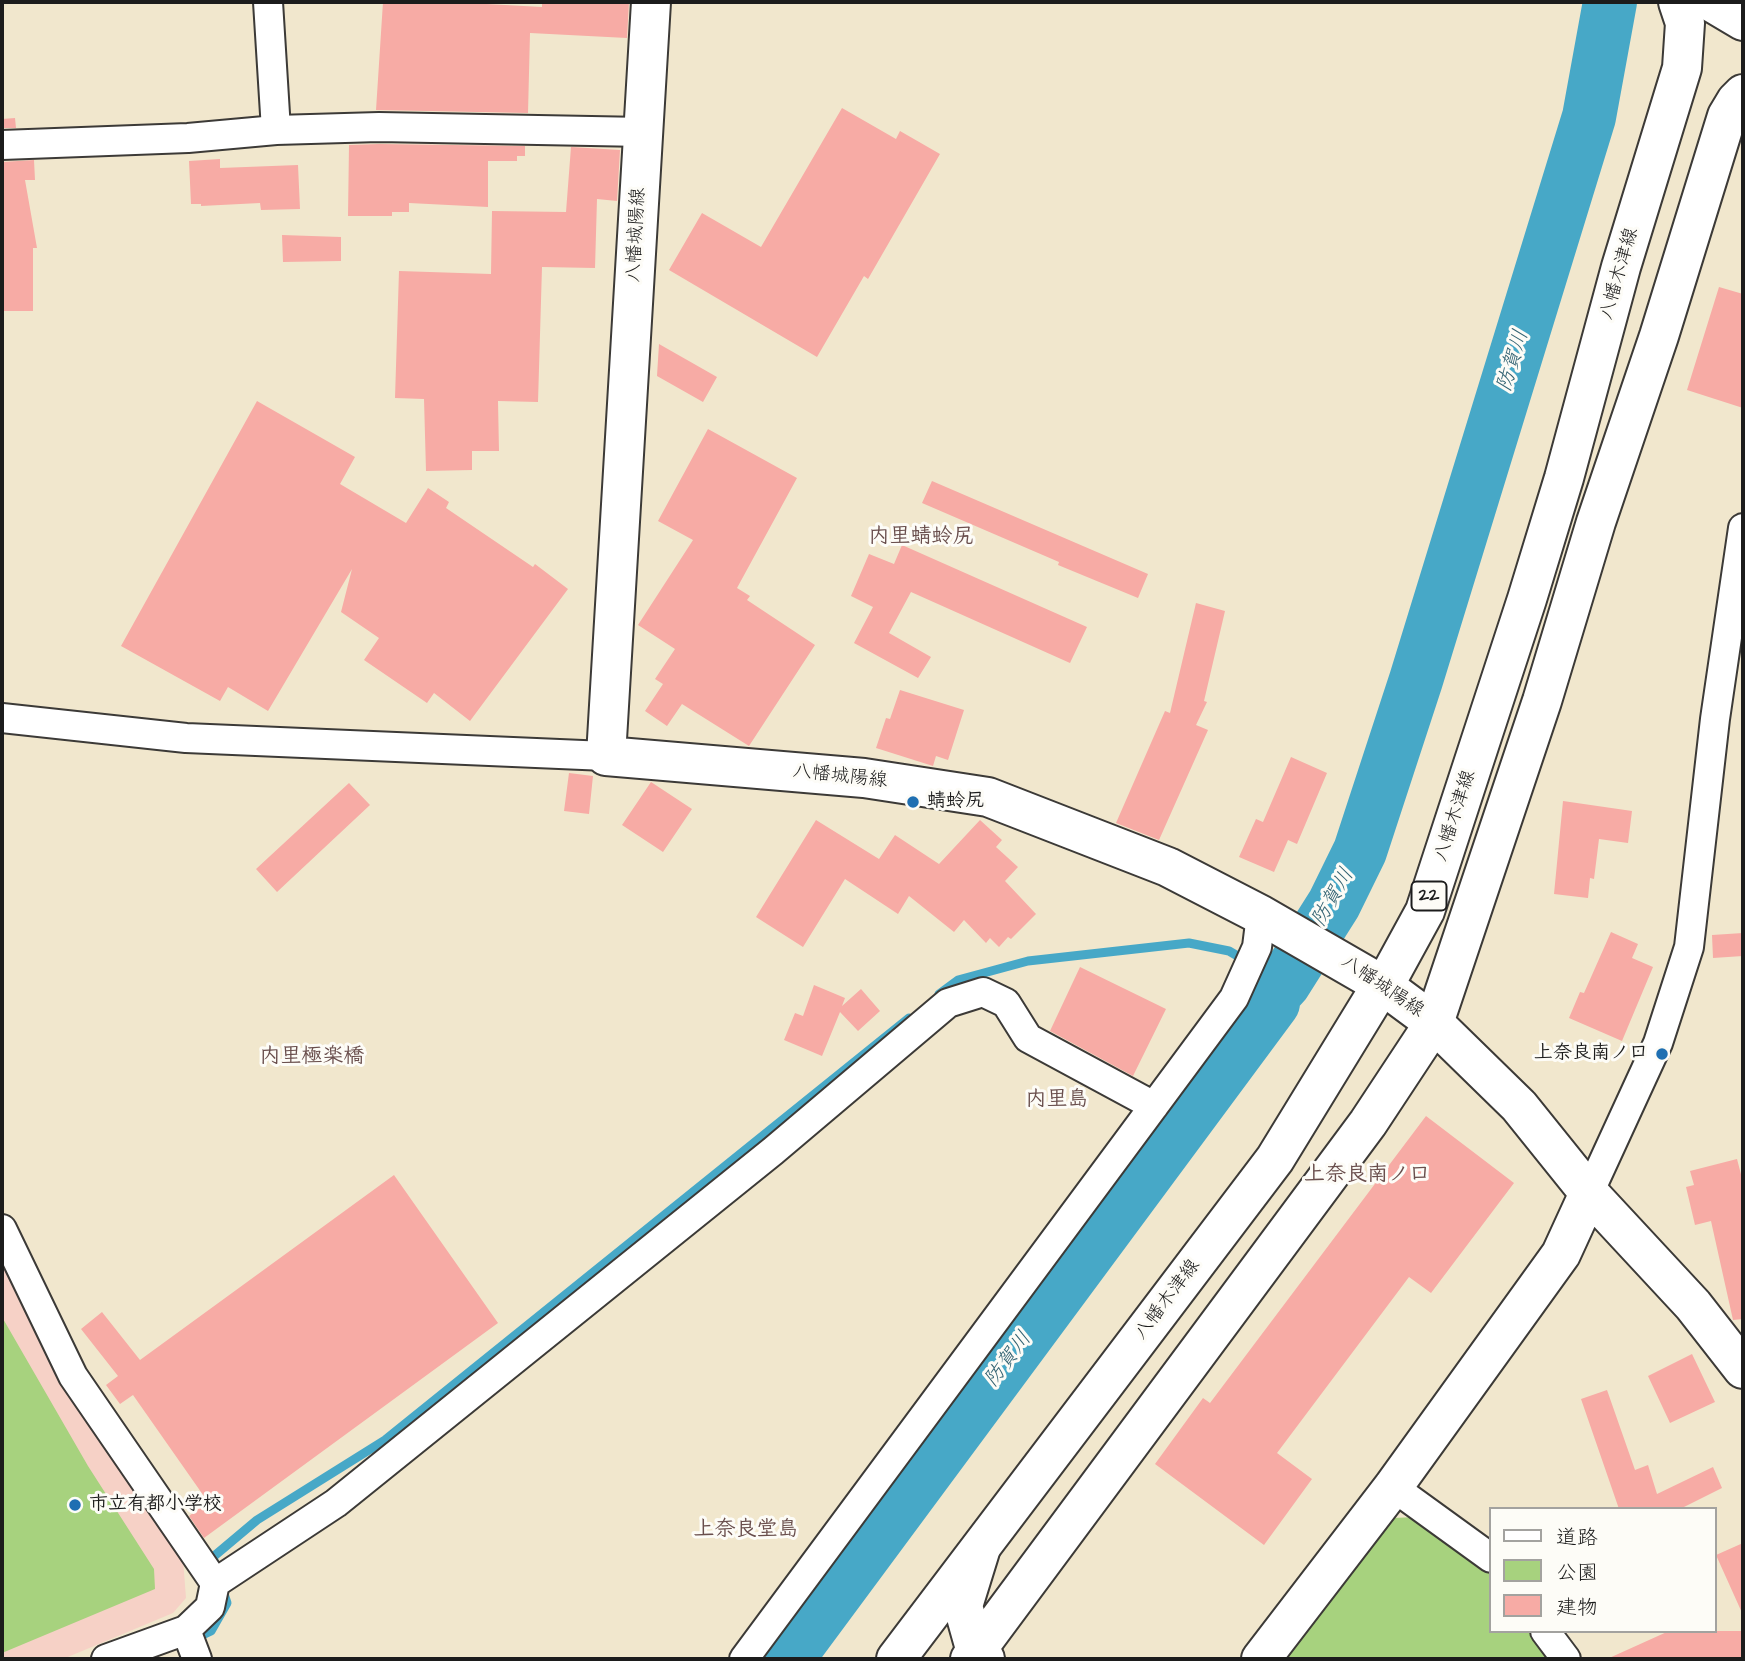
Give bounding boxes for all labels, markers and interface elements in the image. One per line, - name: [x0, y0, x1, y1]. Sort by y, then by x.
- street label: 八幡城陽線: [623, 187, 651, 283]
- street label: 八幡木津線: [1596, 225, 1644, 323]
- water label: 防賀川: [1493, 327, 1535, 395]
- district label: 内里蜻蛉尻: [869, 525, 973, 551]
- street label: 八幡城陽線: [792, 761, 888, 793]
- street label: 八幡木津線: [1430, 767, 1482, 865]
- place label: 蜻蛉尻: [927, 791, 984, 813]
- marker: 蜻蛉尻: [905, 794, 921, 810]
- water label: 防賀川: [1307, 864, 1361, 932]
- road number: 22: [1412, 882, 1446, 911]
- street label: 八幡城陽線: [1336, 951, 1428, 1023]
- place label: 上奈良南ノ口: [1534, 1043, 1648, 1065]
- district label: 内里極楽橋: [260, 1045, 364, 1071]
- marker: 上奈良南ノ口: [1654, 1046, 1670, 1062]
- district label: 内里島: [1026, 1088, 1088, 1114]
- district label: 上奈良南ノ口: [1304, 1163, 1430, 1189]
- street label: 八幡木津線: [1130, 1255, 1206, 1345]
- water label: 防賀川: [980, 1327, 1038, 1393]
- place label: 市立有都小学校: [89, 1494, 222, 1516]
- marker: 市立有都小学校: [67, 1497, 83, 1513]
- legend: [1490, 1507, 1717, 1633]
- district label: 上奈良堂島: [694, 1518, 798, 1544]
- text: 道路: [1556, 1523, 1598, 1552]
- text: 公園: [1556, 1558, 1598, 1587]
- text: 建物: [1556, 1593, 1598, 1622]

